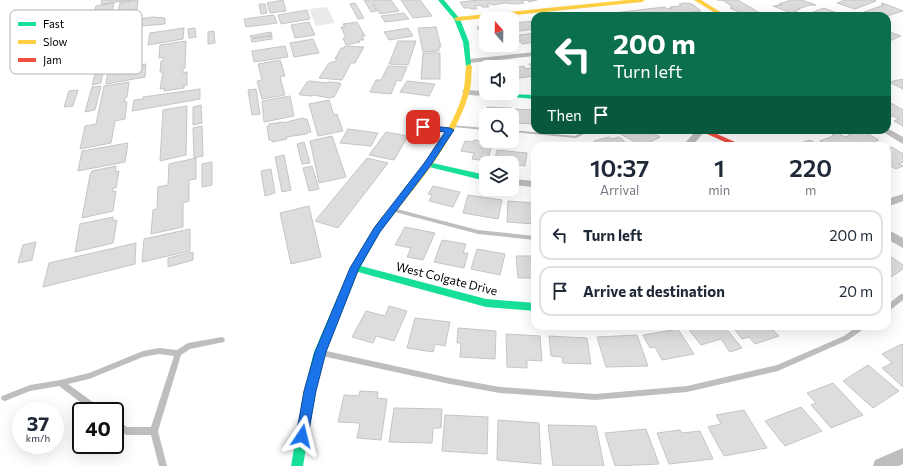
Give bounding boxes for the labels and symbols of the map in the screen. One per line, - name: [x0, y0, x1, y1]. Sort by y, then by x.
- legend: [10, 10, 142, 74]
- north arrow: [479, 12, 519, 52]
- text: Fast: [43, 17, 65, 30]
- text: Slow: [43, 35, 68, 48]
- text: Jam: [43, 53, 62, 67]
- pin: [406, 110, 440, 144]
- street label: West Colgate Drive: [395, 259, 499, 297]
- speed limit sign: 40: [72, 402, 124, 454]
- position arrow: [281, 415, 323, 457]

